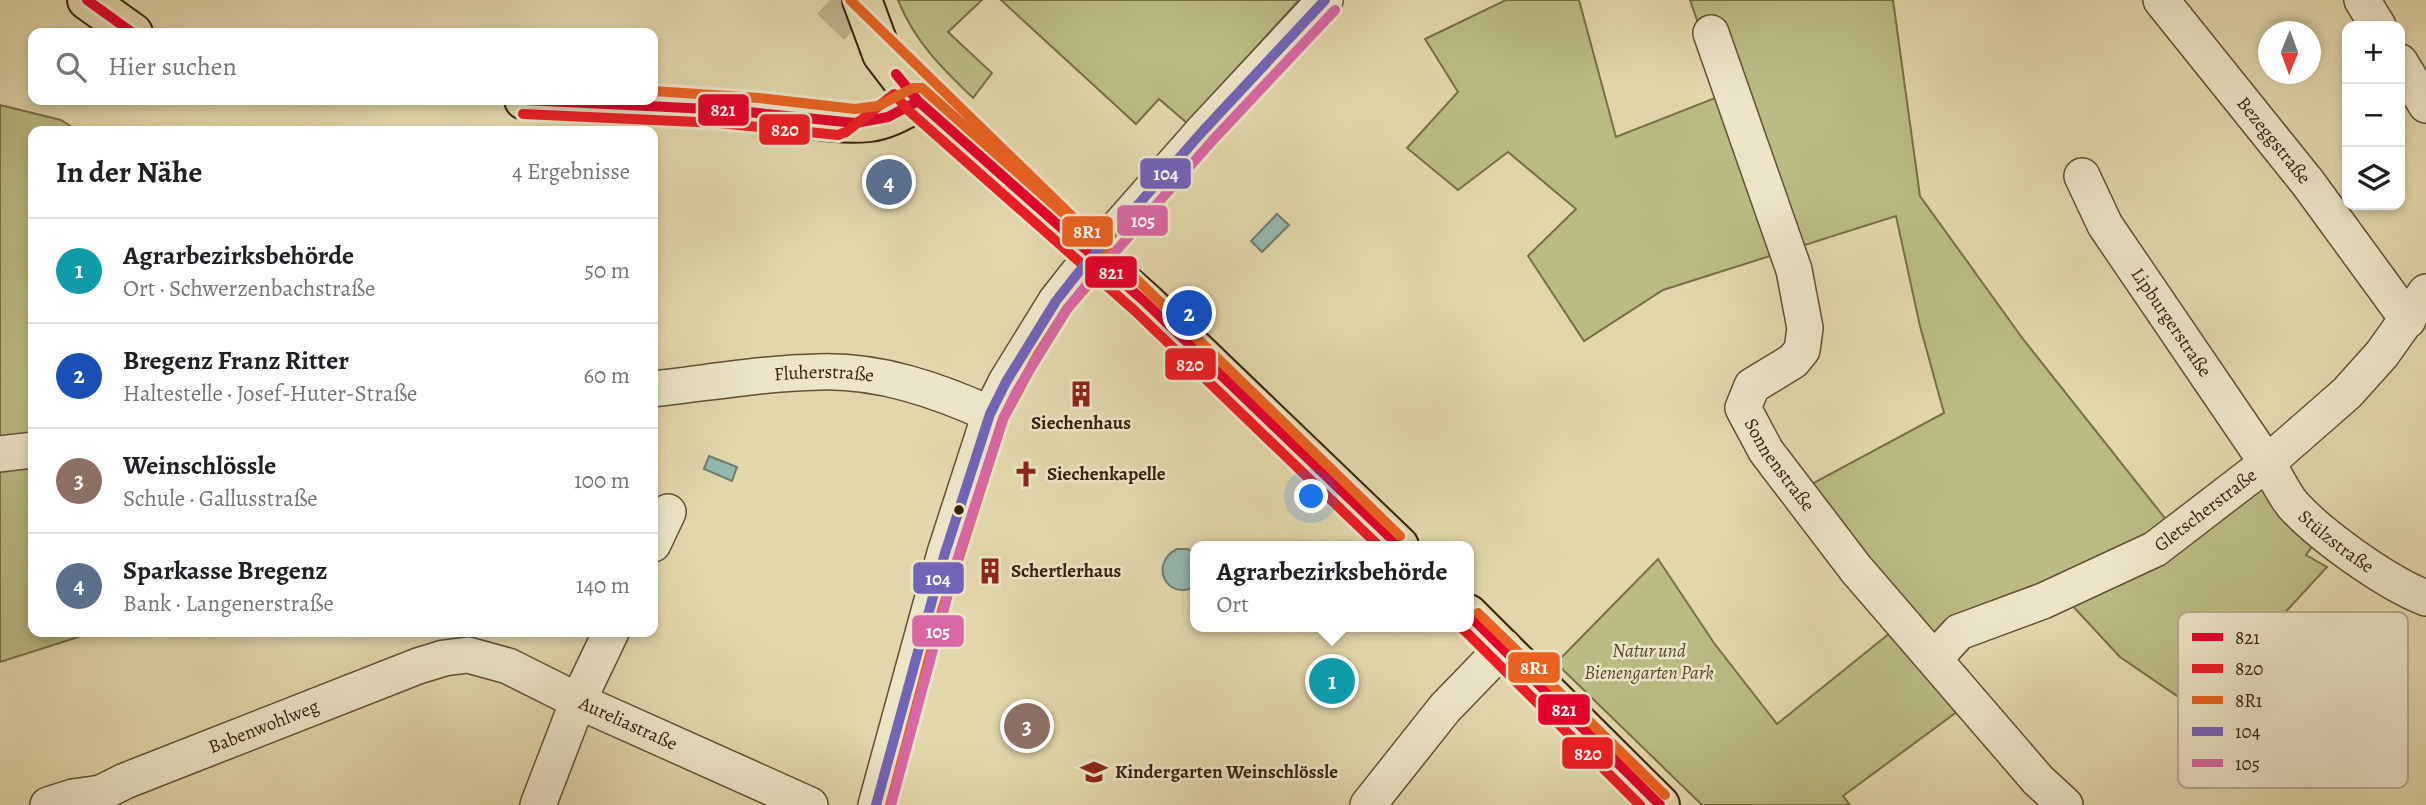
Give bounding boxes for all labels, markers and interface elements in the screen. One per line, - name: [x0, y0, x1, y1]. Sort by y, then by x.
- north arrow: [2258, 21, 2321, 84]
- map controls: [2342, 21, 2405, 210]
- button: +: [2342, 21, 2405, 84]
- search box: [28, 28, 658, 105]
- icon: search: [52, 48, 90, 86]
- text: Hier suchen: [108, 49, 237, 84]
- button: −: [2342, 84, 2405, 147]
- street label: Bezeggstraße: [2231, 91, 2317, 190]
- line badge: 821: [697, 93, 750, 127]
- text: 821: [710, 97, 736, 123]
- line badge: 820: [758, 113, 811, 146]
- text: 820: [771, 117, 799, 143]
- button: layers: [2342, 147, 2405, 210]
- text: In der Nähe: [56, 152, 202, 192]
- text: 4 Ergebnisse: [512, 156, 630, 187]
- pin: 4: [866, 156, 912, 208]
- line badge: 104: [1139, 157, 1192, 190]
- text: 104: [1153, 161, 1179, 187]
- line badge: 105: [1116, 204, 1169, 237]
- text: 105: [1131, 208, 1155, 234]
- line badge: 8R1: [1061, 215, 1114, 248]
- text: 8R1: [1073, 219, 1101, 245]
- text: Agrarbezirksbehörde: [123, 238, 354, 273]
- text: 1: [75, 255, 83, 286]
- text: 50 m: [584, 255, 630, 286]
- line badge: 821: [1084, 255, 1138, 289]
- text: 821: [1098, 260, 1124, 286]
- street label: Lipburgerstraße: [2125, 263, 2218, 382]
- text: Ort · Schwerzenbachstraße: [123, 273, 375, 304]
- pin: 2: [1166, 287, 1212, 339]
- text: Bregenz Franz Ritter: [123, 343, 349, 378]
- line badge: 820: [1164, 347, 1217, 381]
- text: 820: [1176, 352, 1204, 378]
- street label: Fluherstraße: [773, 359, 876, 389]
- text: 2: [73, 360, 85, 391]
- text: 60 m: [583, 360, 630, 391]
- text: Haltestelle · Josef-Huter-Straße: [123, 378, 417, 409]
- building icon: Siechenhaus: [1066, 379, 1096, 409]
- place label: Siechenhaus: [1031, 410, 1131, 436]
- street label: Sonnenstraße: [1738, 414, 1821, 517]
- text: Weinschlössle: [123, 448, 276, 483]
- church icon: Siechenkapelle: [1011, 459, 1041, 489]
- place label: Siechenkapelle: [1047, 461, 1166, 487]
- street label: Gletscherstraße: [2149, 462, 2262, 558]
- text: 3: [74, 465, 84, 496]
- text: 100 m: [574, 465, 630, 496]
- your location: [1294, 479, 1328, 513]
- text: Schule · Gallusstraße: [123, 483, 318, 514]
- unlabelled marker: [952, 503, 966, 517]
- street label: Stülzstraße: [2292, 504, 2379, 579]
- popup: [1190, 541, 1474, 632]
- text: Sparkasse Bregenz: [123, 553, 327, 588]
- text: Agrarbezirksbehörde: [1216, 554, 1448, 589]
- building icon: Schertlerhaus: [975, 556, 1005, 586]
- place label: Schertlerhaus: [1011, 558, 1122, 584]
- line badge: 104: [912, 561, 965, 595]
- text: 104: [925, 566, 951, 592]
- text: 4: [74, 570, 84, 601]
- text: 140 m: [576, 570, 630, 601]
- text: Bank · Langenerstraße: [123, 588, 334, 619]
- text: Ort: [1216, 589, 1249, 620]
- legend: [2178, 612, 2408, 788]
- line badge: 105: [911, 614, 965, 648]
- text: 105: [926, 619, 950, 645]
- text: 821: [2235, 625, 2260, 651]
- park label: Natur und Bienengarten Park: [1584, 638, 1714, 686]
- line badge: 8R1: [1507, 651, 1561, 684]
- pin: 1: [1309, 655, 1355, 707]
- text: 8R1: [1520, 655, 1548, 681]
- text: 820: [2235, 656, 2263, 682]
- text: 8R1: [2235, 688, 2263, 714]
- street label: Aureliastraße: [574, 690, 681, 757]
- street label: Babenwohlweg: [205, 693, 323, 760]
- line badge: 821: [1537, 693, 1591, 726]
- text: 821: [1551, 697, 1577, 723]
- pin: 3: [1004, 700, 1050, 752]
- text: 104: [2235, 719, 2261, 745]
- line badge: 820: [1561, 736, 1614, 770]
- text: 820: [1574, 741, 1602, 767]
- text: 105: [2235, 751, 2260, 777]
- school or university icon: Kindergarten Weinschlössle: [1079, 757, 1109, 787]
- place label: Kindergarten Weinschlössle: [1115, 759, 1338, 785]

